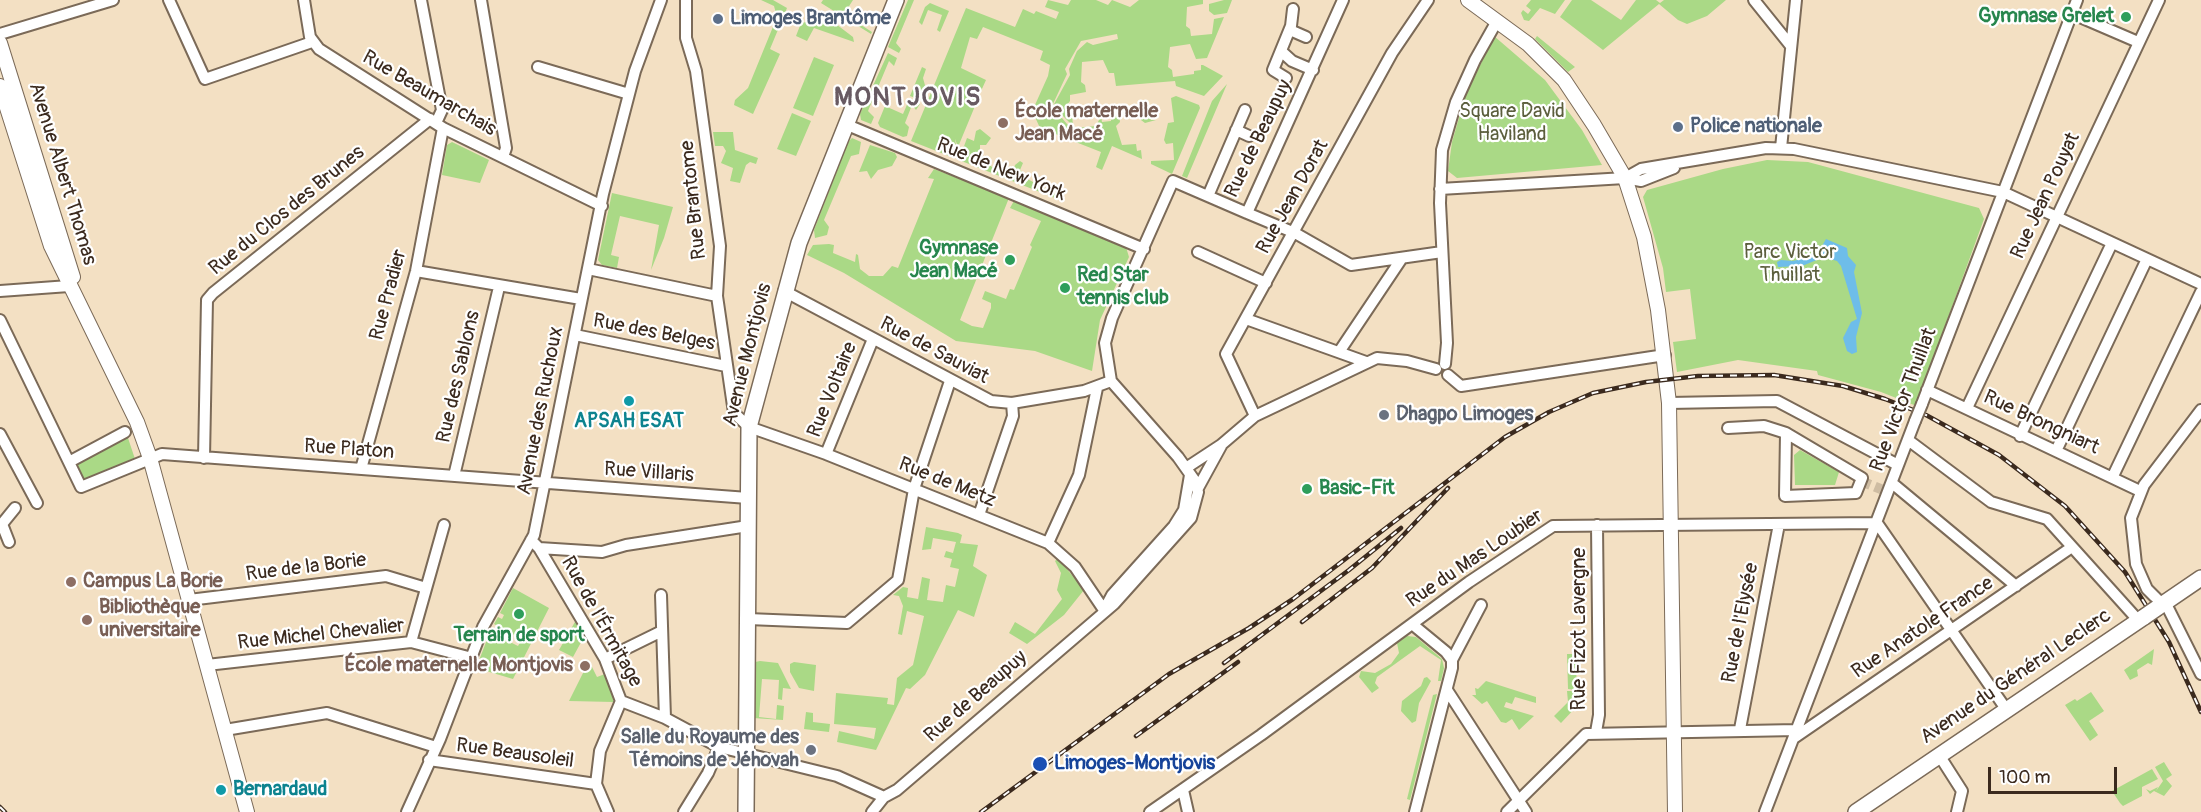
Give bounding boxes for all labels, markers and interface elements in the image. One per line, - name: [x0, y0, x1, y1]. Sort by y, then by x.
- place label: Gymnase Grelet: [1978, 5, 2114, 29]
- place label: Limoges Brantôme: [730, 7, 891, 31]
- marker: Gymnase Grelet: [2119, 10, 2133, 24]
- marker: Limoges Brantôme: [711, 12, 725, 26]
- street label: Rue Beaumarchais: [358, 46, 500, 142]
- street label: Rue de Beaupuy: [1220, 76, 1298, 202]
- street label: Avenue Albert Thomas: [23, 80, 101, 268]
- district label: MONTJOVIS: [834, 82, 982, 114]
- place label: École maternelle Jean Macé: [1015, 100, 1158, 147]
- park label: Square David Haviland: [1459, 100, 1565, 147]
- place label: Police nationale: [1690, 115, 1822, 139]
- marker: École maternelle Jean Macé: [996, 116, 1010, 130]
- marker: Police nationale: [1671, 120, 1685, 134]
- street label: Rue Jean Pouyat: [2006, 129, 2086, 263]
- street label: Rue de New York: [933, 133, 1069, 207]
- street label: Rue Jean Dorat: [1252, 136, 1334, 258]
- street label: Rue Brantome: [676, 139, 712, 261]
- street label: Rue du Clos des Brunes: [204, 141, 370, 281]
- place label: Gymnase Jean Macé: [910, 237, 998, 284]
- park label: Parc Victor Thuillat: [1744, 241, 1836, 288]
- street label: Rue Pradier: [365, 247, 413, 343]
- marker: Gymnase Jean Macé: [1003, 253, 1017, 267]
- place label: Red Star tennis club: [1077, 264, 1169, 311]
- street label: Avenue Montjovis: [719, 281, 777, 429]
- marker: Red Star tennis club: [1058, 281, 1072, 295]
- street label: Rue des Sablons: [432, 309, 486, 445]
- street label: Rue des Belges: [591, 309, 717, 357]
- street label: Rue de Sauviat: [875, 312, 993, 390]
- street label: Avenue des Ruchoux: [513, 325, 569, 497]
- street label: Rue Victor Thuillat: [1866, 325, 1942, 475]
- street label: Rue Voltaire: [803, 339, 863, 441]
- street label: Rue Brongniart: [1979, 386, 2103, 460]
- marker: APSAH ESAT: [622, 394, 636, 408]
- place label: Dhagpo Limoges: [1396, 403, 1534, 427]
- marker: Dhagpo Limoges: [1377, 408, 1391, 422]
- place label: APSAH ESAT: [574, 410, 684, 434]
- street label: Rue Platon: [303, 435, 395, 465]
- street label: Rue de Metz: [895, 453, 999, 513]
- street label: Rue Villaris: [603, 458, 695, 488]
- place label: Basic-Fit: [1319, 477, 1394, 501]
- marker: Basic-Fit: [1300, 482, 1314, 496]
- street label: Rue du Mas Loubier: [1402, 504, 1548, 614]
- street label: Rue Fizot Lavergne: [1568, 548, 1592, 710]
- street label: Rue de la Borie: [244, 549, 368, 587]
- street label: Rue de l'Érmitage: [555, 552, 647, 692]
- street label: Rue de l'Elysée: [1718, 561, 1764, 685]
- place label: Campus La Borie: [83, 570, 223, 594]
- street label: Rue Anatole France: [1848, 572, 1998, 684]
- marker: Campus La Borie: [64, 575, 78, 589]
- place label: Bibliothèque universitaire: [99, 596, 201, 643]
- street label: Avenue du Général Leclerc: [1916, 604, 2116, 750]
- marker: Terrain de sport: [512, 607, 526, 621]
- marker: Bibliothèque universitaire: [80, 613, 94, 627]
- street label: Rue Michel Chevalier: [236, 614, 406, 656]
- place label: Terrain de sport: [454, 624, 584, 648]
- street label: Rue de Beaupuy: [920, 646, 1032, 748]
- place label: École maternelle Montjovis: [345, 654, 573, 678]
- marker: École maternelle Montjovis: [578, 659, 592, 673]
- place label: Salle du Royaume des Témoins de Jéhovah: [620, 726, 799, 773]
- street label: Rue Beausoleil: [455, 734, 575, 774]
- marker: Salle du Royaume des Témoins de Jéhovah: [804, 743, 818, 757]
- place label: Limoges-Montjovis: [1054, 752, 1215, 776]
- marker: Limoges-Montjovis: [1031, 755, 1049, 773]
- scale bar: [1991, 755, 2120, 793]
- text: 100 m: [1999, 766, 2051, 789]
- place label: Bernardaud: [233, 778, 327, 802]
- marker: Bernardaud: [214, 783, 228, 797]

